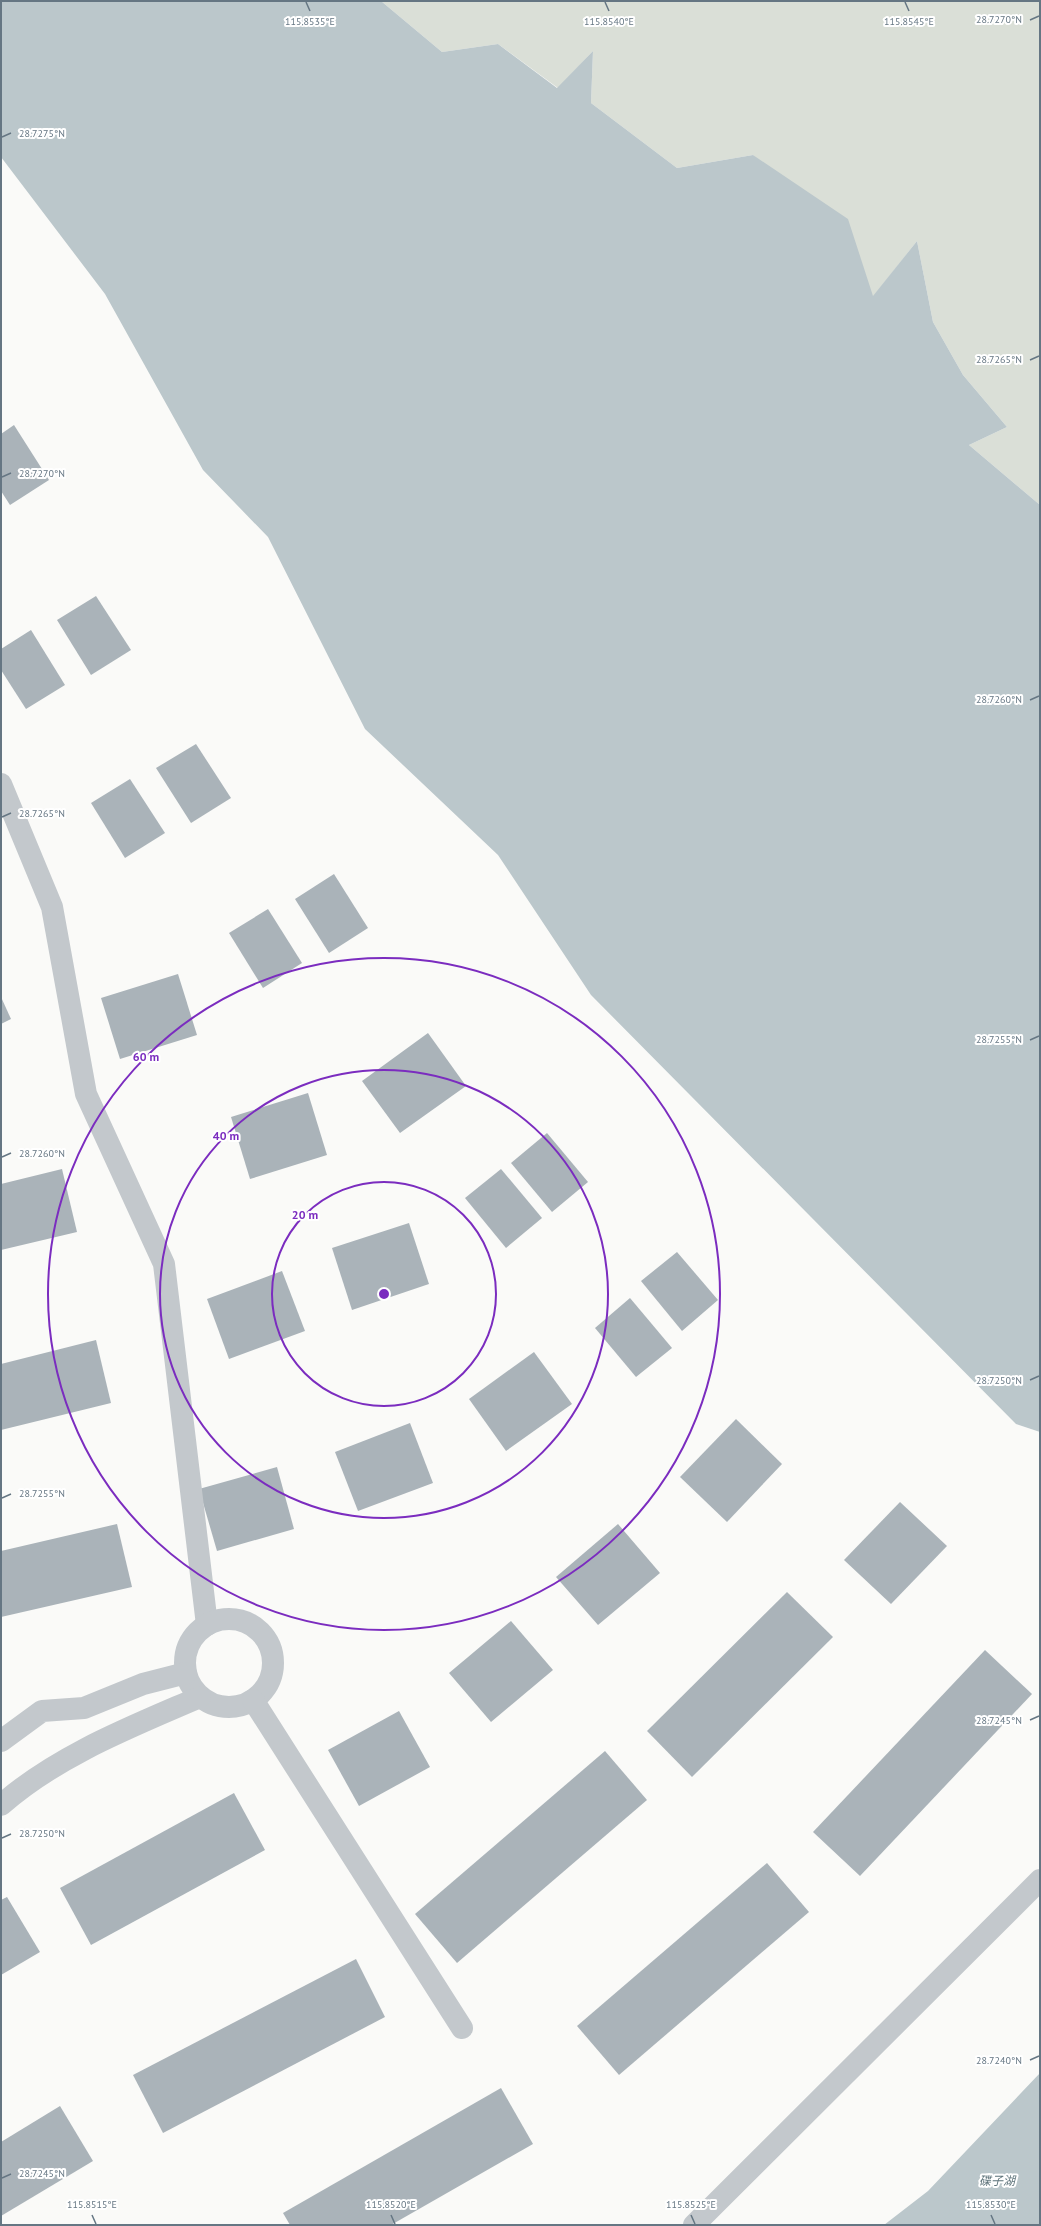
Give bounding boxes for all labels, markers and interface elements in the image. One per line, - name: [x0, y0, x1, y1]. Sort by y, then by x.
- text: 28.7270°N: [976, 13, 1022, 26]
- text: 115.8535°E: [285, 15, 335, 28]
- text: 115.8540°E: [584, 15, 634, 28]
- text: 115.8545°E: [884, 15, 934, 28]
- text: 28.7275°N: [19, 127, 65, 140]
- text: 28.7265°N: [976, 353, 1022, 366]
- text: 28.7270°N: [19, 467, 65, 480]
- text: 28.7260°N: [976, 693, 1022, 706]
- text: 28.7265°N: [19, 807, 65, 820]
- text: 28.7255°N: [976, 1033, 1022, 1046]
- text: 60 m: [133, 1049, 159, 1064]
- text: 40 m: [213, 1128, 239, 1143]
- text: 28.7260°N: [19, 1147, 65, 1160]
- text: 20 m: [292, 1207, 318, 1222]
- centre of rings: [377, 1287, 391, 1301]
- text: 28.7250°N: [976, 1374, 1022, 1387]
- text: 28.7255°N: [19, 1487, 65, 1500]
- text: 28.7245°N: [976, 1714, 1022, 1727]
- text: 28.7250°N: [19, 1827, 65, 1840]
- text: 28.7240°N: [976, 2054, 1022, 2067]
- text: 28.7245°N: [19, 2167, 65, 2180]
- water label: 碟子湖: [979, 2173, 1017, 2188]
- text: 115.8515°E: [67, 2198, 117, 2211]
- text: 115.8520°E: [366, 2198, 416, 2211]
- text: 115.8525°E: [666, 2198, 716, 2211]
- text: 115.8530°E: [966, 2198, 1016, 2211]

